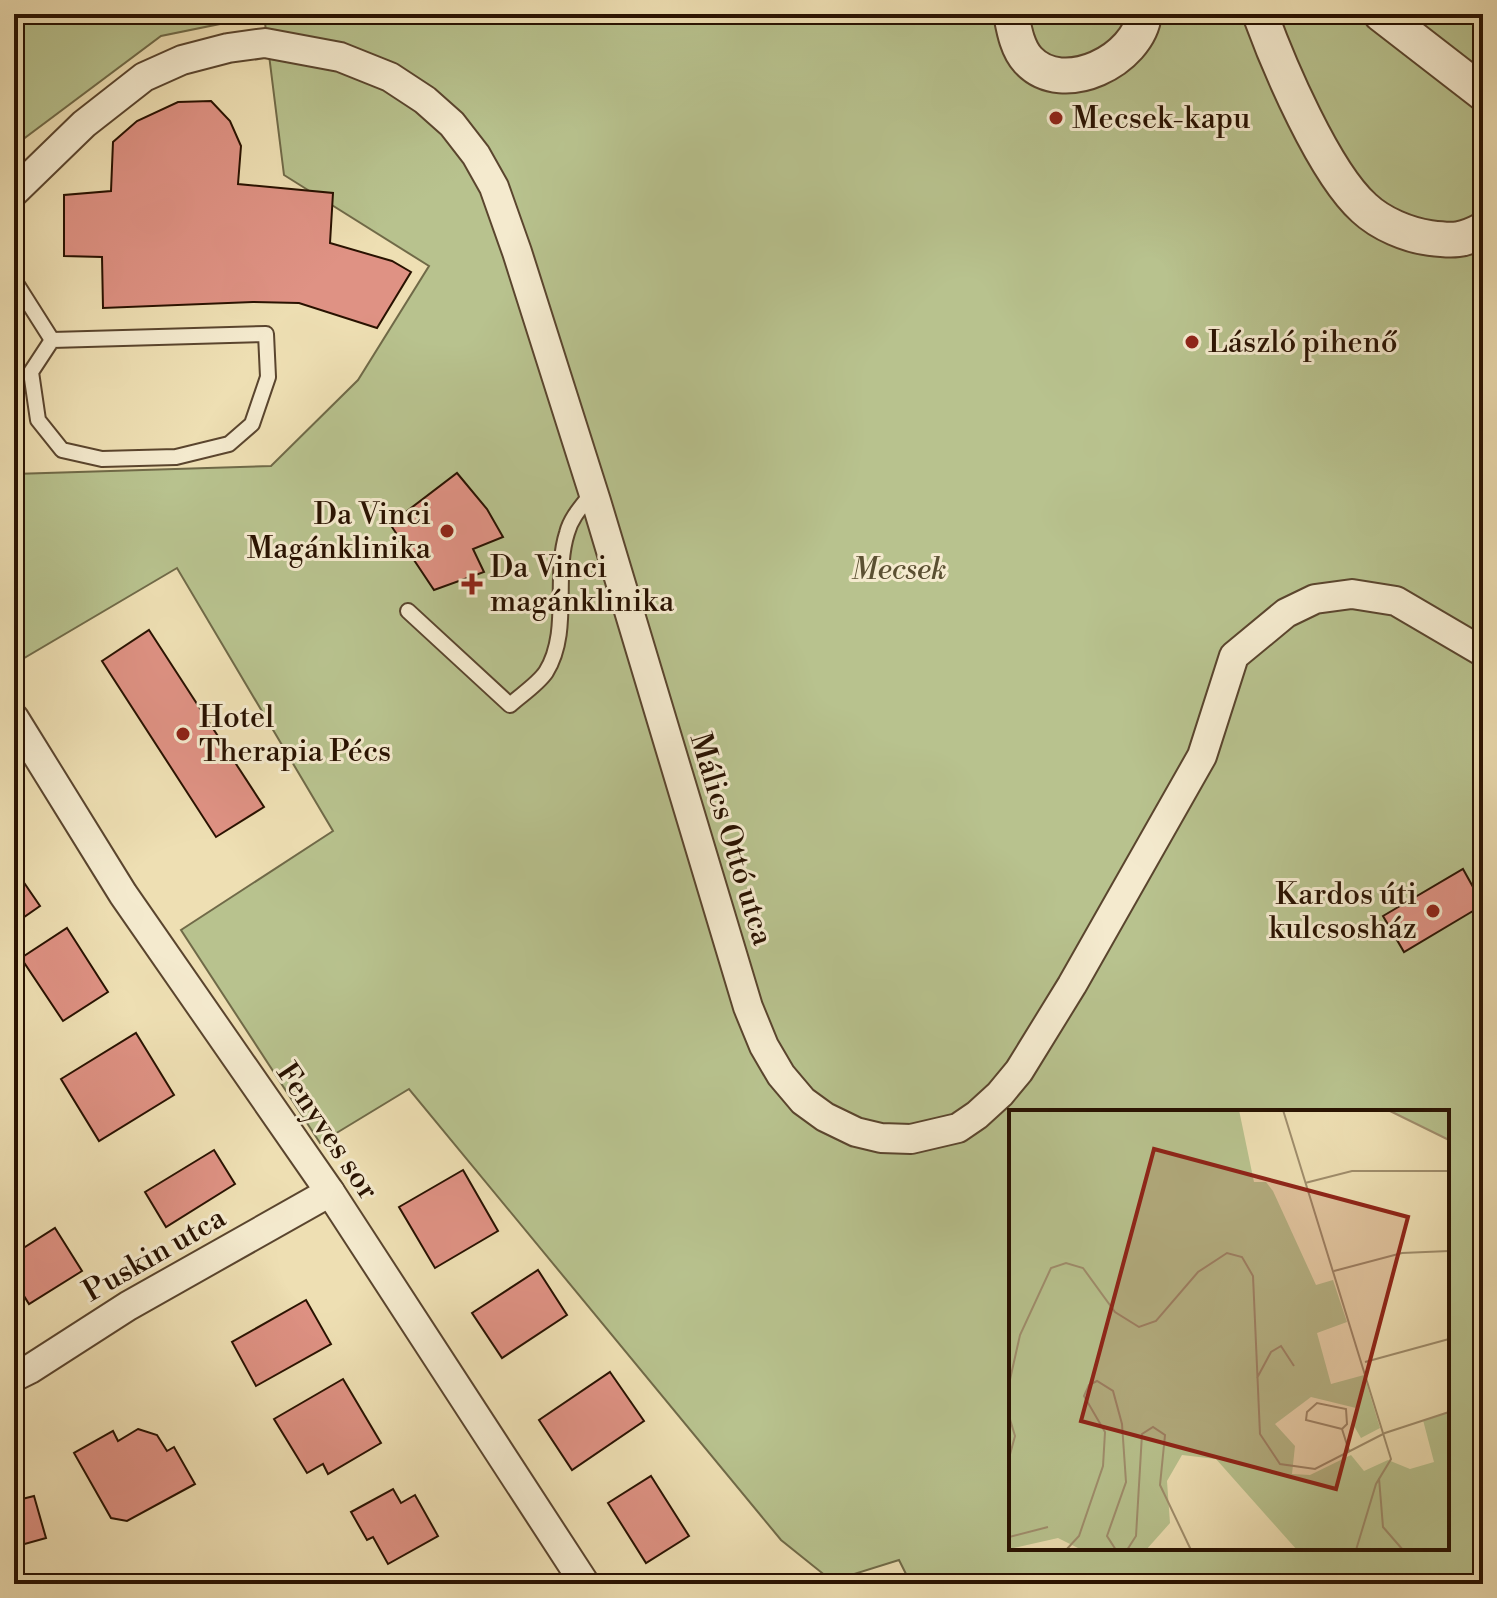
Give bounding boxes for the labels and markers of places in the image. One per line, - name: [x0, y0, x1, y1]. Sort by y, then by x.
- place label: Mecsek-kapu: [1072, 100, 1250, 138]
- marker: Mecsek-kapu: [1047, 109, 1065, 127]
- place label: László pihenő: [1208, 324, 1398, 362]
- marker: László pihenő: [1183, 333, 1201, 351]
- place label: Da Vinci Magánklinika: [247, 496, 432, 568]
- marker: Da Vinci Magánklinika: [438, 522, 456, 540]
- place label: Da Vinci magánklinika: [490, 549, 675, 621]
- marker: Da Vinci magánklinika: [461, 573, 483, 595]
- place label: Hotel Therapia Pécs: [199, 699, 391, 771]
- marker: Hotel Therapia Pécs: [174, 725, 192, 743]
- place label: Kardos úti kulcsosház: [1269, 876, 1417, 948]
- marker: Kardos úti kulcsosház: [1424, 902, 1442, 920]

